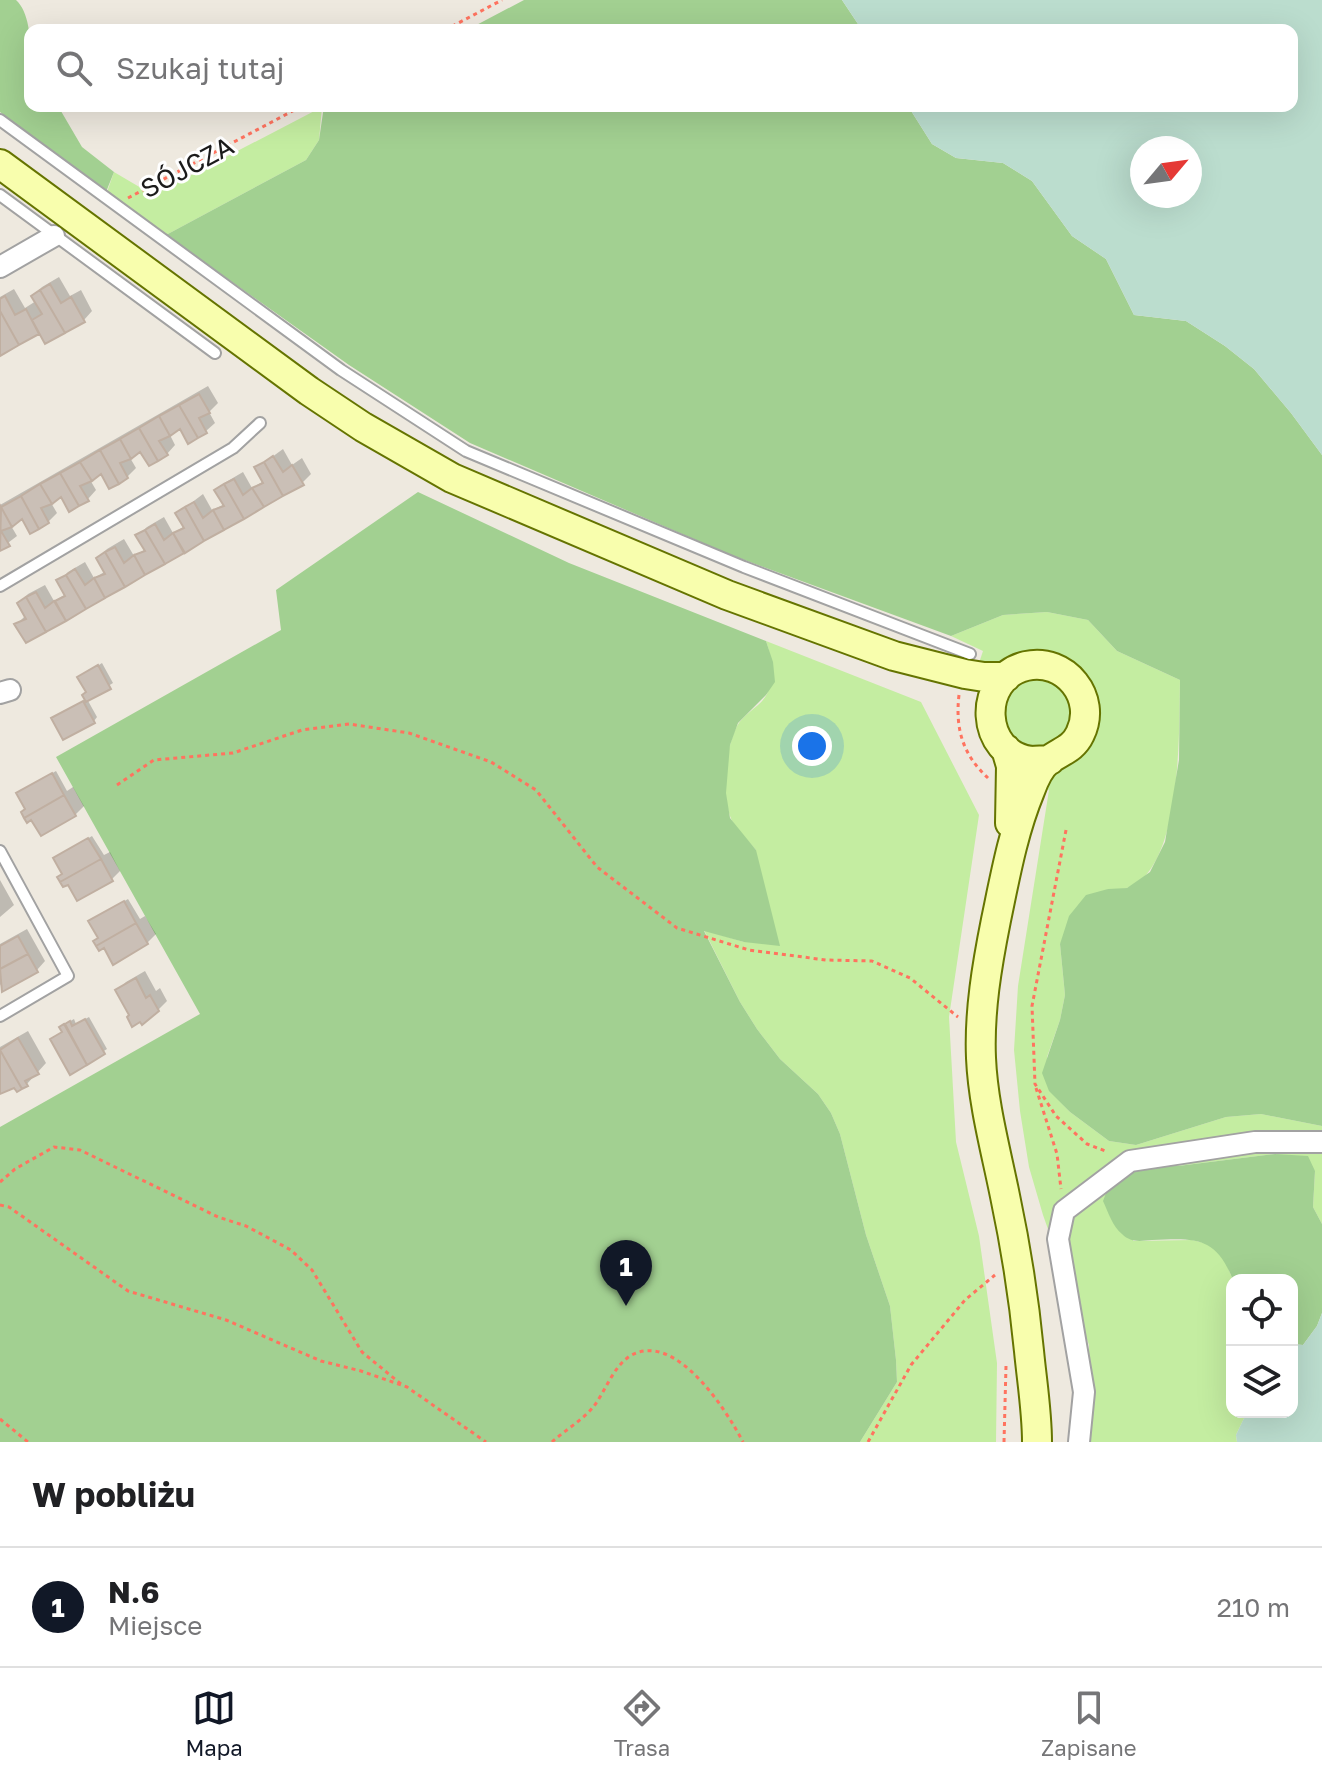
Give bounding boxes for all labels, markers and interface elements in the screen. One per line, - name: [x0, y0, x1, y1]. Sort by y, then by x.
- search box: [24, 24, 1298, 112]
- icon: search: [52, 46, 96, 90]
- text: Szukaj tutaj: [116, 50, 285, 86]
- street label: SÓJCZA: [135, 130, 239, 204]
- north arrow: [1130, 136, 1202, 208]
- your location: [792, 726, 832, 766]
- pin: 1: [600, 1240, 652, 1306]
- map controls: [1226, 1274, 1298, 1418]
- button: locate: [1226, 1274, 1298, 1346]
- button: layers: [1226, 1346, 1298, 1418]
- text: W pobliżu: [32, 1474, 195, 1514]
- text: N.6: [108, 1574, 159, 1610]
- text: 1: [51, 1592, 65, 1623]
- text: 210 m: [1217, 1592, 1290, 1623]
- text: Miejsce: [108, 1610, 202, 1641]
- tab: Mapa: [185, 1686, 243, 1761]
- tab: Trasa: [614, 1686, 670, 1761]
- tab: Zapisane: [1041, 1686, 1137, 1761]

